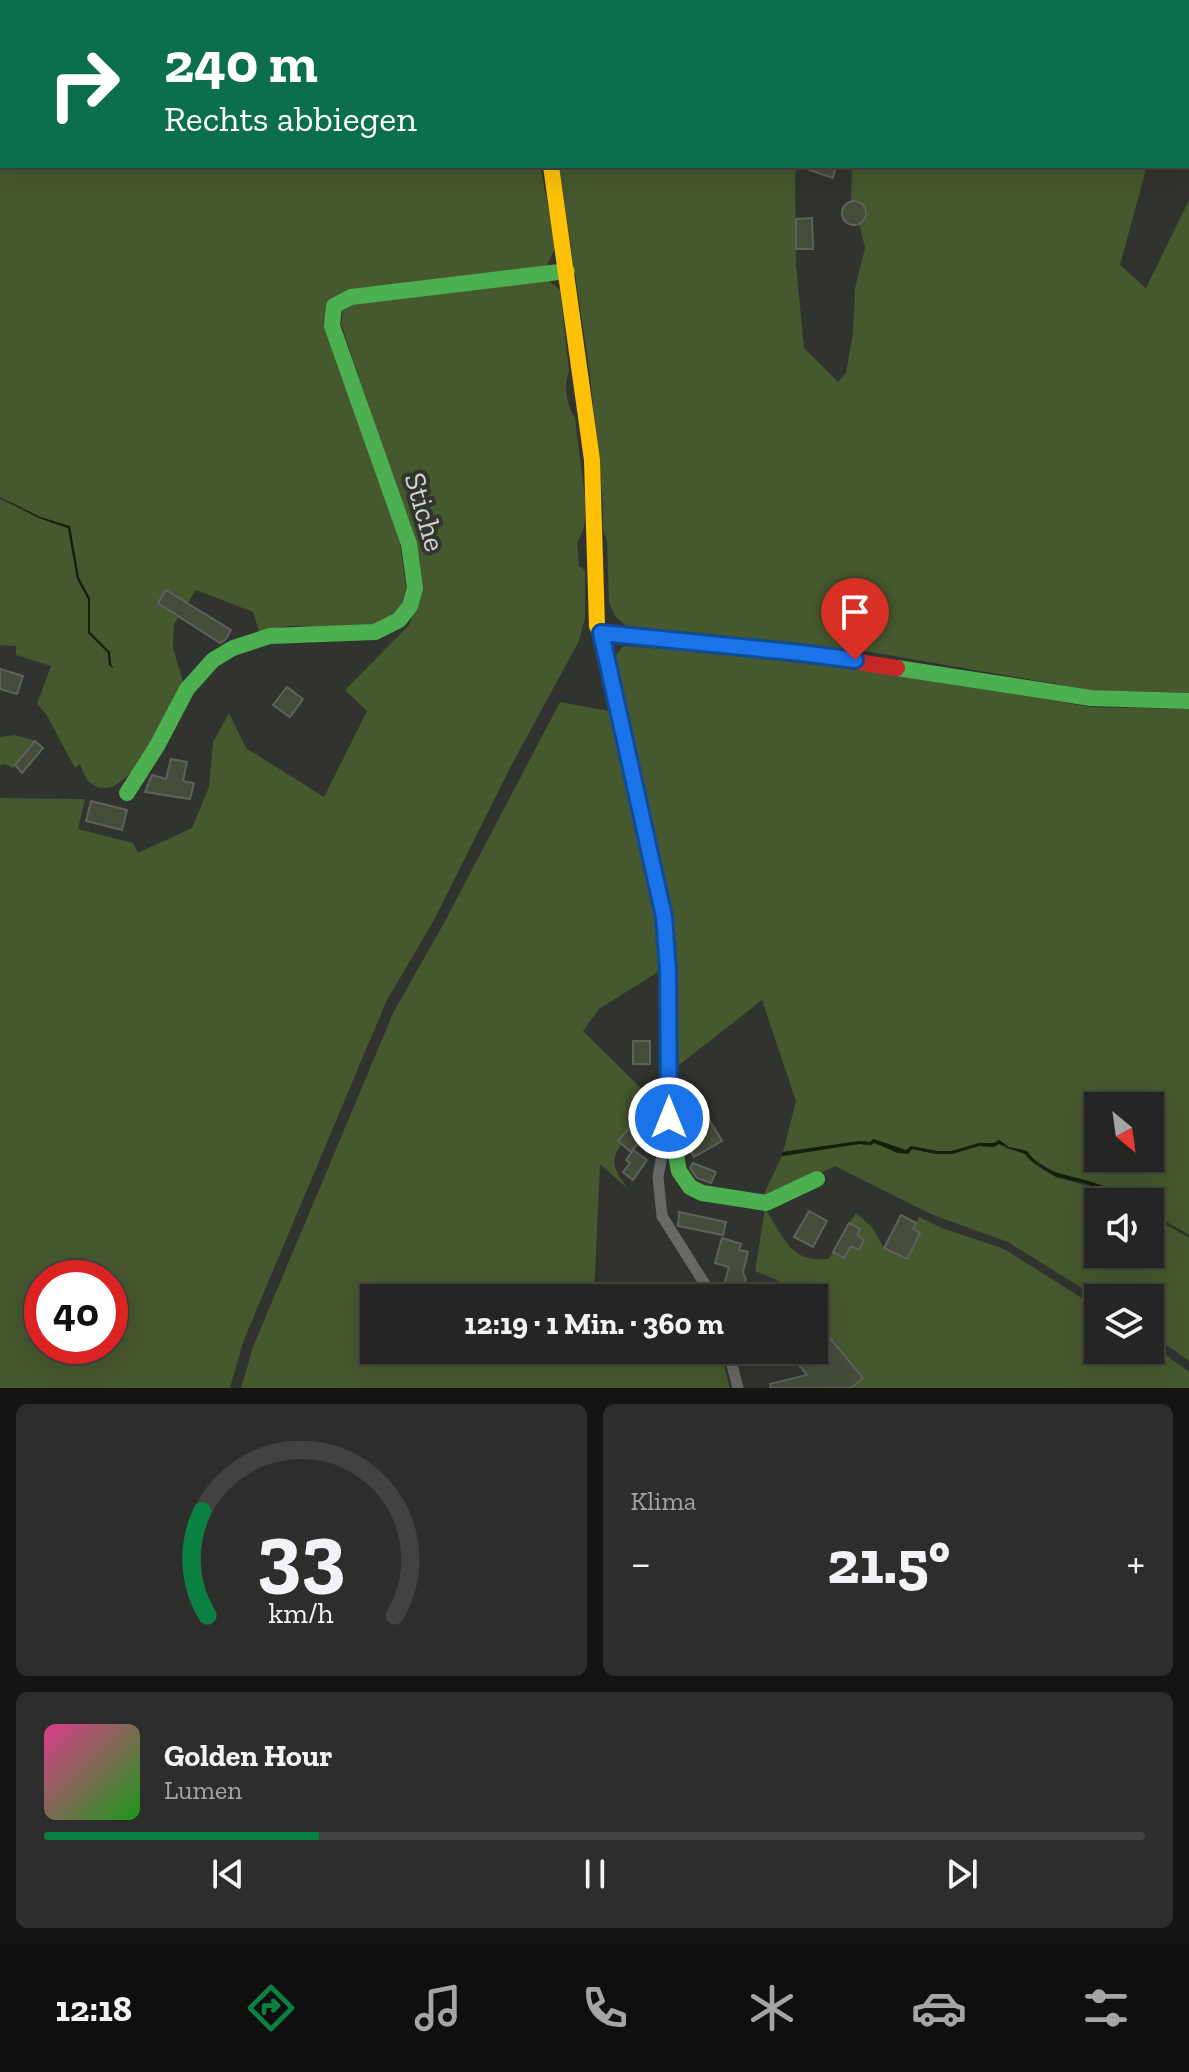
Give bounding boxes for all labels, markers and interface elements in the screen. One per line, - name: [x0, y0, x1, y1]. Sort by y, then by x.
- text: 240 m: [164, 29, 318, 96]
- icon: right: [32, 32, 136, 136]
- text: Rechts abbiegen: [164, 97, 417, 140]
- street label: Stiche: [397, 468, 453, 556]
- pin: [821, 578, 889, 660]
- icon: arrive: [833, 590, 877, 634]
- position arrow: [627, 1076, 711, 1160]
- north arrow: [1084, 1092, 1164, 1172]
- map controls: [1084, 1092, 1164, 1364]
- button: sound: [1084, 1188, 1164, 1268]
- speed limit sign: 40: [24, 1260, 128, 1364]
- button: layers: [1084, 1284, 1164, 1364]
- text: 12:19 · 1 Min. · 360 m: [464, 1306, 724, 1342]
- text: Klima: [631, 1485, 696, 1517]
- text: 33: [257, 1503, 346, 1603]
- text: 21.5°: [827, 1526, 950, 1598]
- text: −: [631, 1536, 651, 1589]
- text: +: [1126, 1536, 1145, 1589]
- text: km/h: [269, 1596, 334, 1630]
- text: Golden Hour: [164, 1738, 332, 1774]
- text: Lumen: [164, 1774, 242, 1806]
- icon: previous: [206, 1852, 250, 1896]
- icon: pause: [573, 1852, 617, 1896]
- icon: next: [940, 1852, 984, 1896]
- icon: directions: [243, 1980, 299, 2036]
- icon: music: [410, 1980, 466, 2036]
- icon: phone: [577, 1980, 633, 2036]
- icon: climate: [744, 1980, 800, 2036]
- icon: car: [911, 1980, 967, 2036]
- icon: filters: [1078, 1980, 1134, 2036]
- text: 12:18: [55, 1987, 132, 2030]

